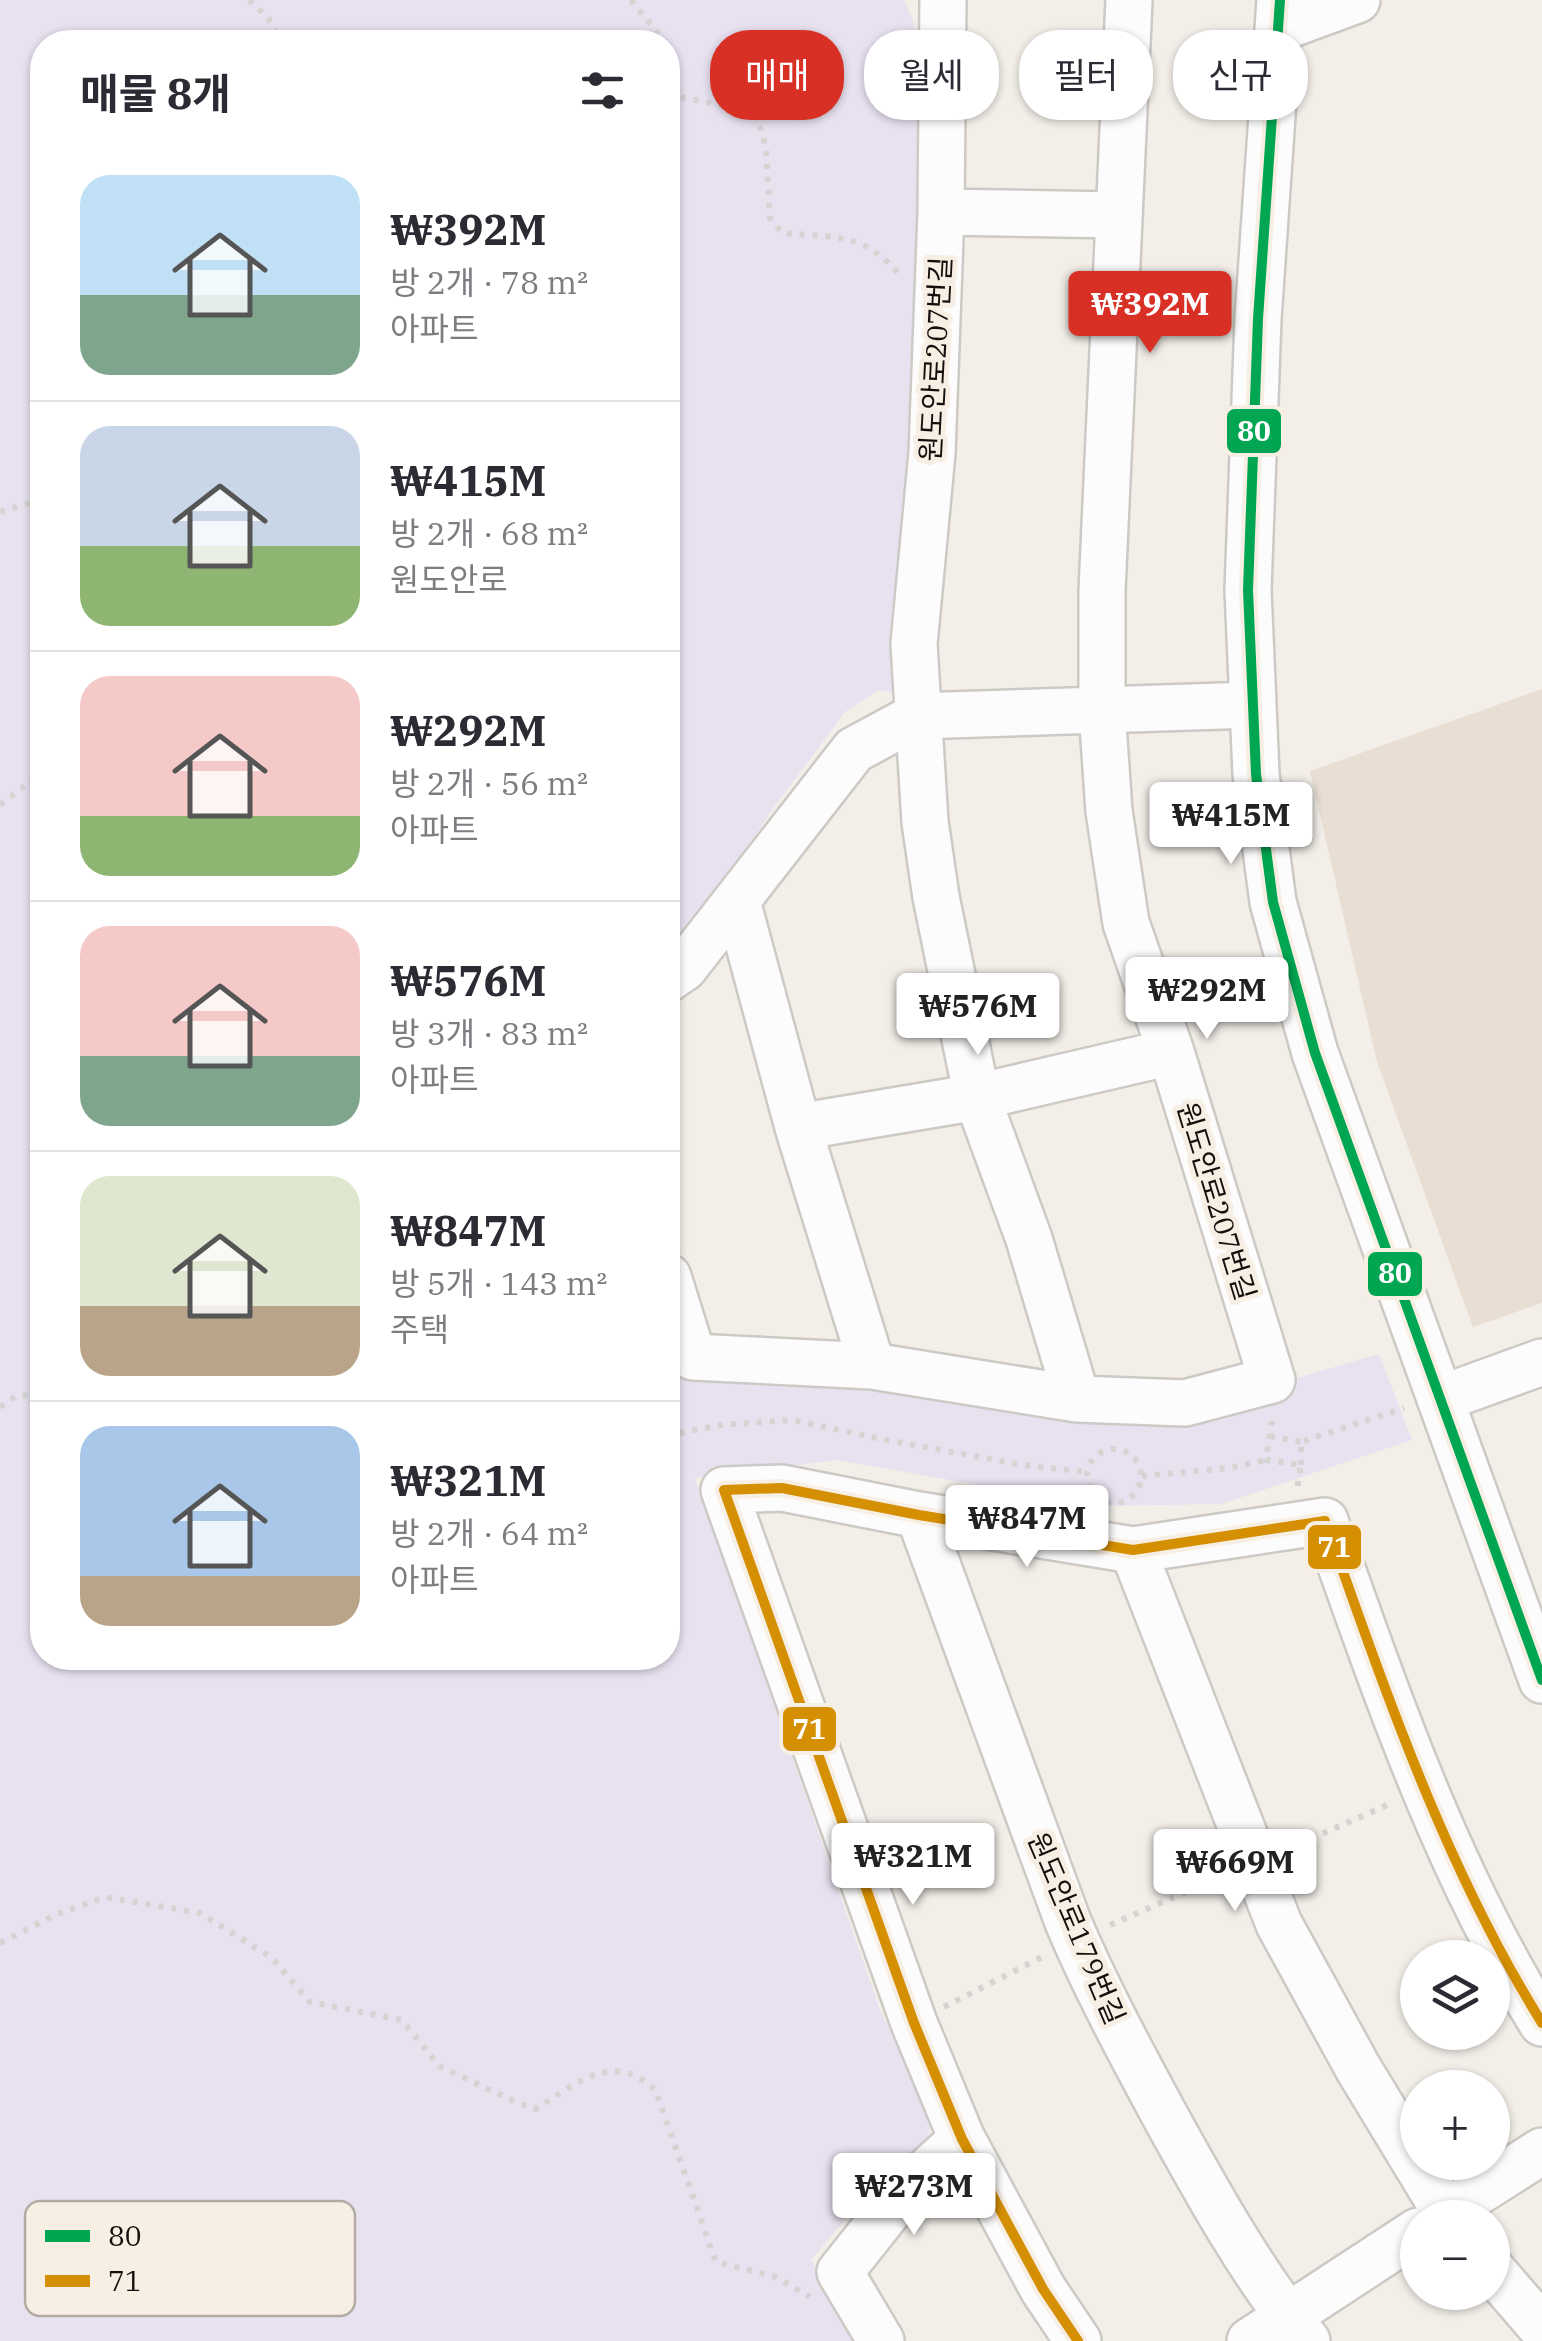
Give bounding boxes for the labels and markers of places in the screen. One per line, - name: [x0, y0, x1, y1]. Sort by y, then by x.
- pin: ₩392M: [1080, 271, 1220, 356]
- pin: ₩415M: [1161, 782, 1301, 867]
- pin: ₩292M: [1137, 957, 1277, 1042]
- pin: ₩576M: [908, 973, 1048, 1058]
- pin: ₩847M: [957, 1485, 1097, 1570]
- pin: ₩321M: [843, 1823, 983, 1908]
- pin: ₩669M: [1165, 1829, 1305, 1914]
- pin: ₩273M: [844, 2153, 984, 2238]

